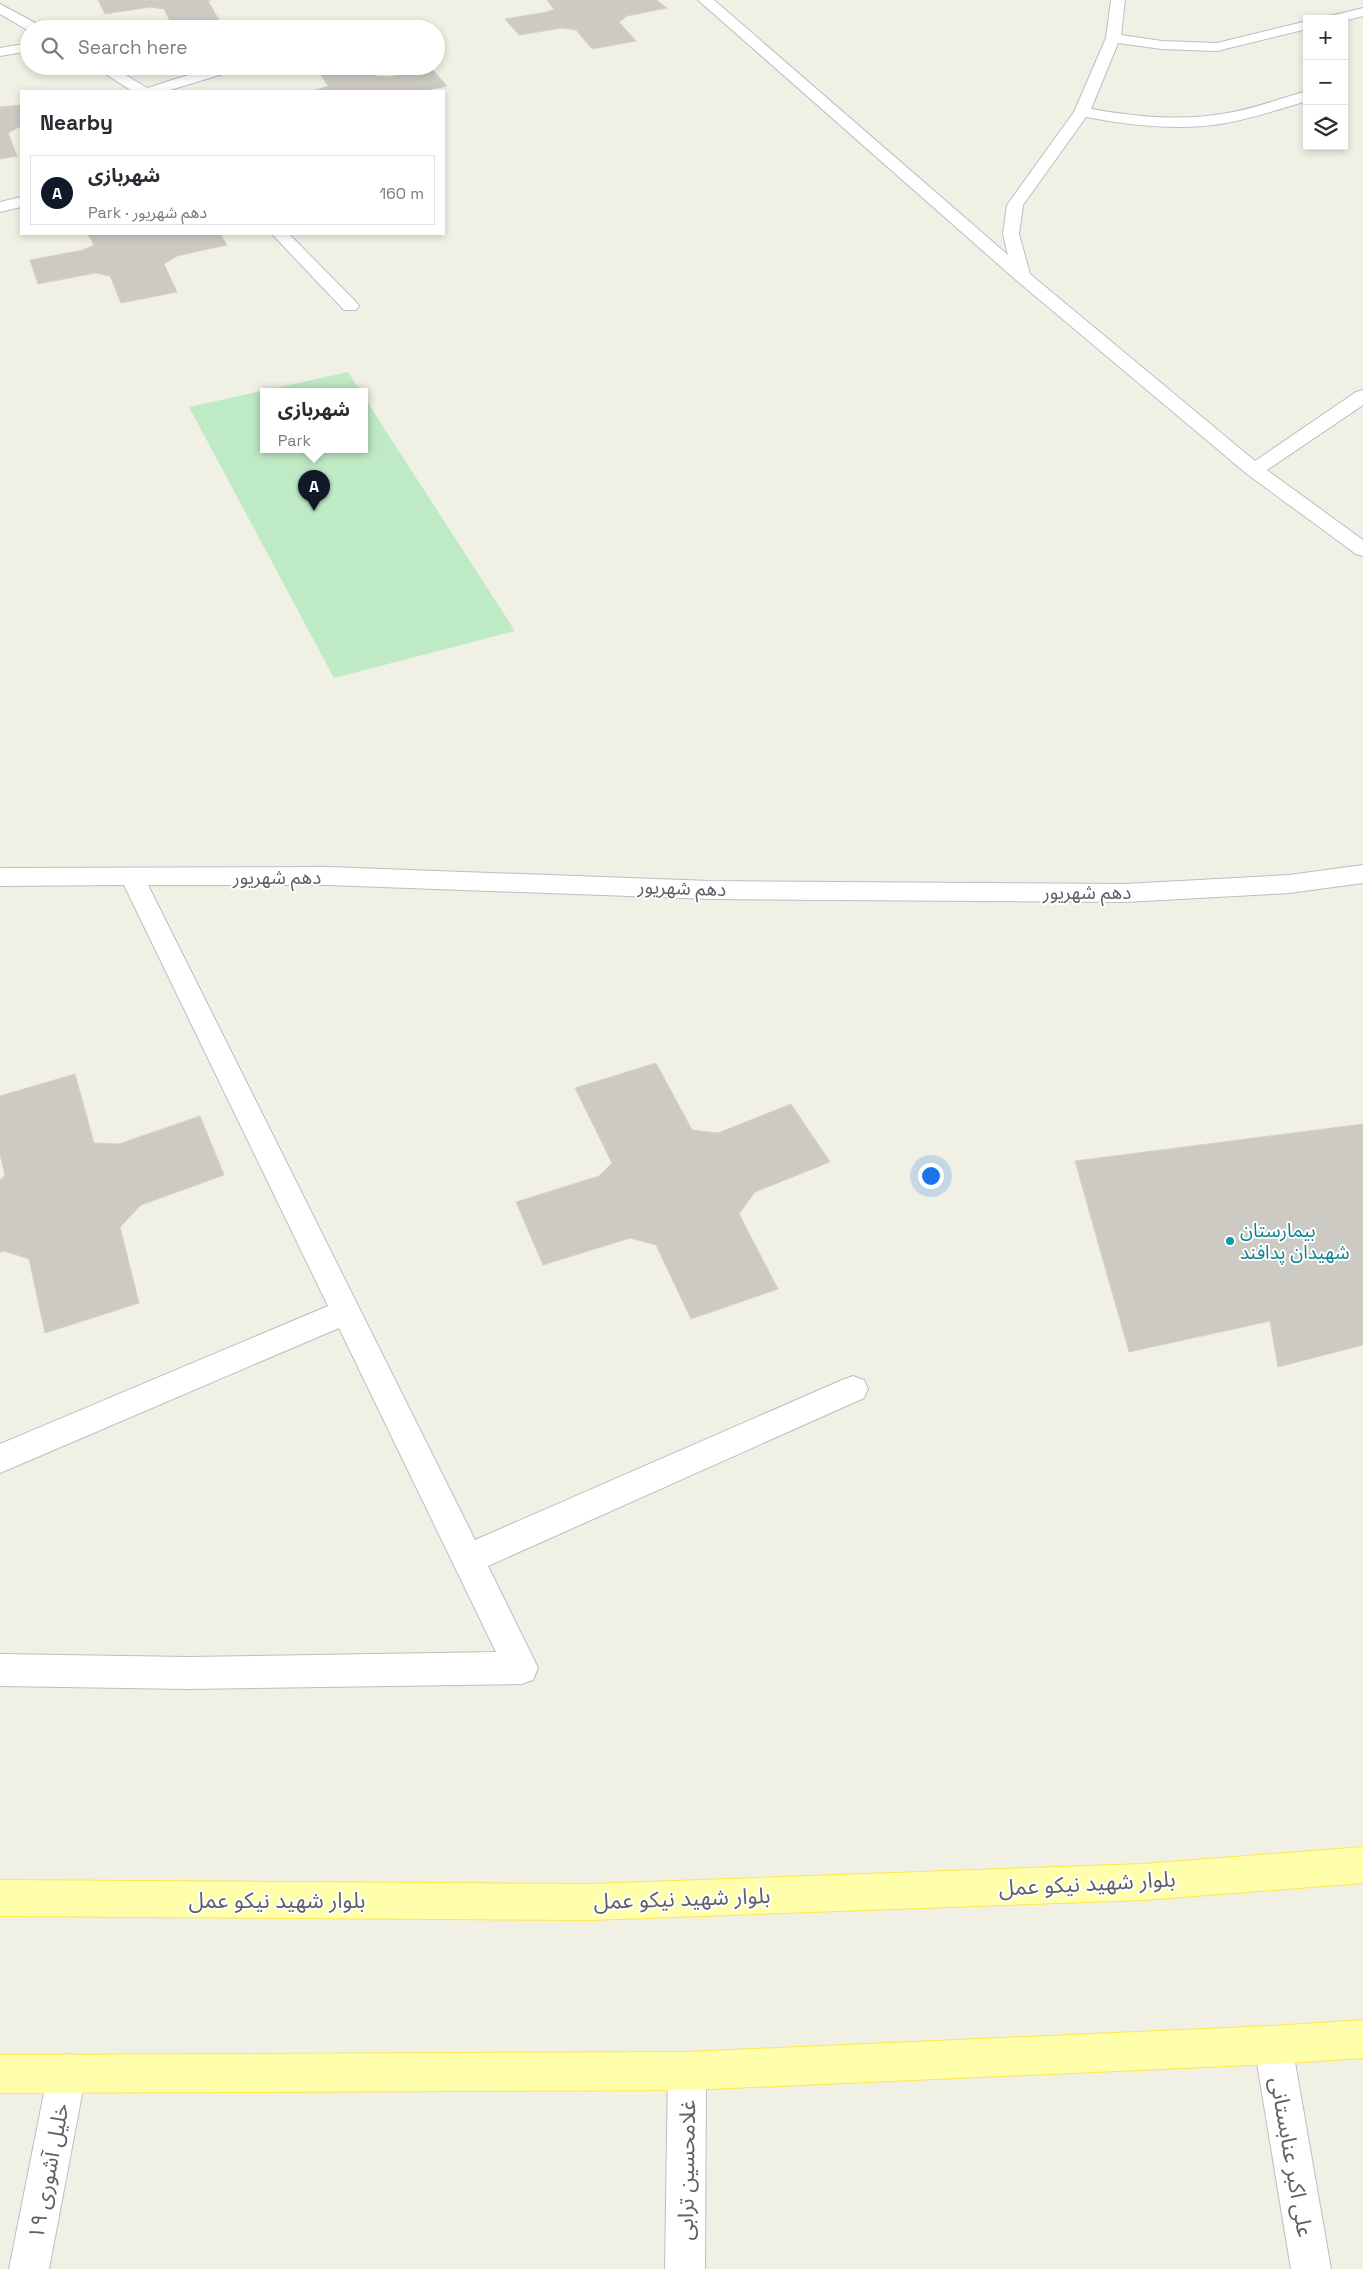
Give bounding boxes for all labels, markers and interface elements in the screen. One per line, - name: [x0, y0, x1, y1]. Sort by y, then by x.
- map controls: [1303, 15, 1348, 150]
- button: +: [1303, 15, 1348, 60]
- search box: [20, 20, 445, 75]
- icon: search: [38, 34, 66, 62]
- text: Search here: [78, 35, 188, 60]
- button: −: [1303, 60, 1348, 105]
- button: layers: [1303, 105, 1348, 150]
- text: Nearby: [40, 109, 113, 136]
- text: شهربازی: [88, 163, 160, 188]
- text: A: [52, 183, 62, 204]
- text: 160 m: [379, 183, 424, 204]
- text: Park · دهم شهریور: [88, 202, 207, 223]
- popup: [260, 388, 368, 453]
- text: شهربازی: [278, 397, 350, 422]
- text: Park: [278, 430, 311, 451]
- pin: A: [298, 470, 330, 511]
- street label: دهم شهریور: [232, 865, 321, 892]
- street label: دهم شهریور: [636, 874, 727, 904]
- street label: دهم شهریور: [1042, 880, 1131, 907]
- your location: [918, 1163, 944, 1189]
- place label: بیمارستان شهیدان پدافند: [1240, 1218, 1350, 1265]
- marker: بیمارستان شهیدان پدافند: [1224, 1235, 1236, 1247]
- street label: بلوار شهید نیکو عمل: [998, 1864, 1176, 1902]
- street label: بلوار شهید نیکو عمل: [593, 1881, 771, 1915]
- street label: بلوار شهید نیکو عمل: [188, 1886, 366, 1914]
- street label: علی اکبر عنابستانی: [1264, 2075, 1320, 2239]
- street label: غلامحسین ترابی: [671, 2100, 701, 2240]
- street label: خلیل آشوری ۱۹: [21, 2101, 75, 2241]

